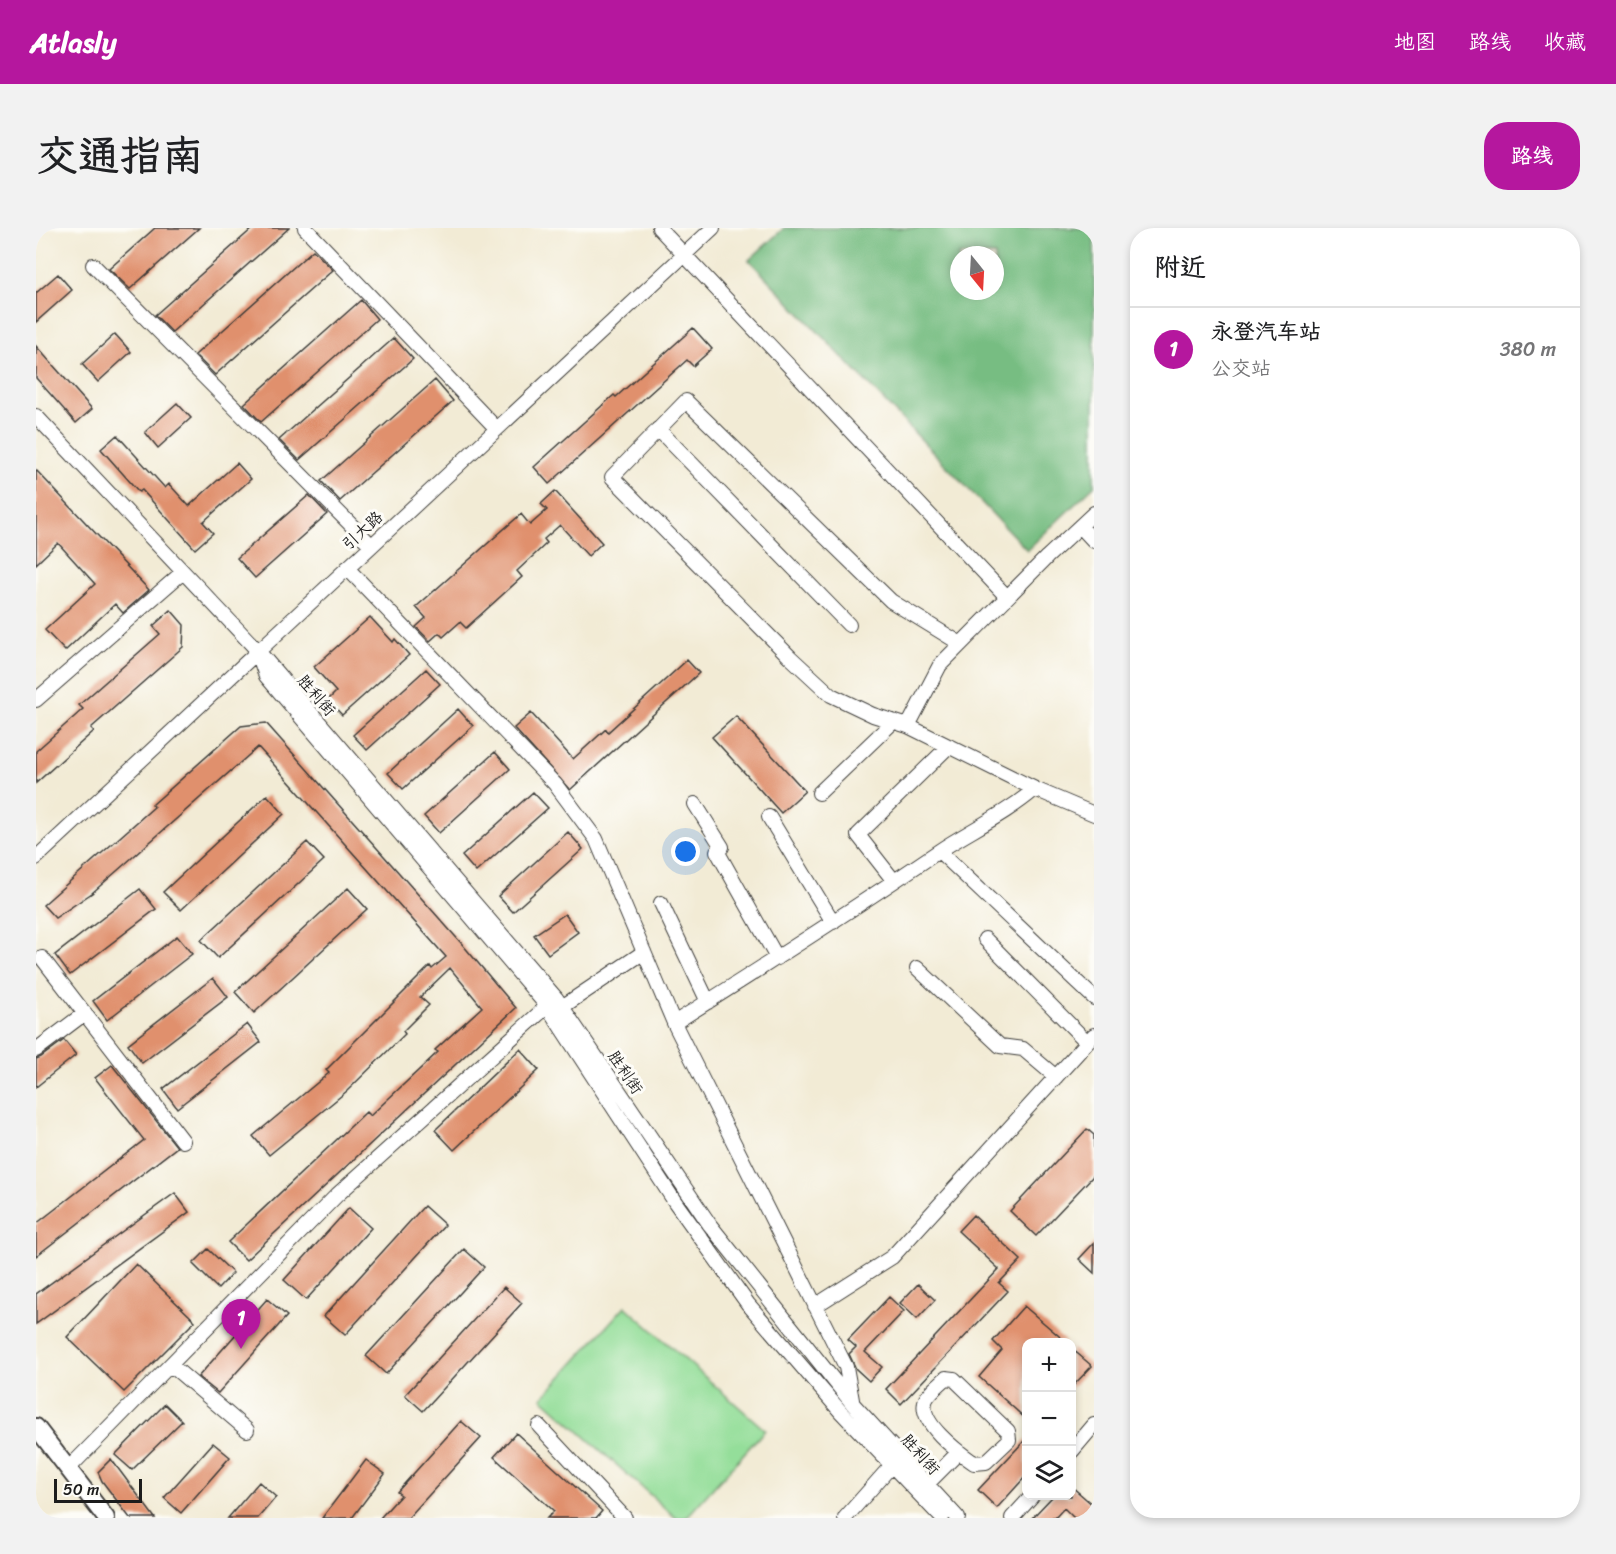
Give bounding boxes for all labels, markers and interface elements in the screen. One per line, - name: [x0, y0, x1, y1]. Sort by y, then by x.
- text: Atlasly: [30, 18, 117, 67]
- text: 地图: [1394, 23, 1436, 61]
- text: 路线: [1469, 23, 1511, 61]
- text: 收藏: [1544, 23, 1586, 61]
- text: 交通指南: [36, 119, 204, 193]
- button: 路线: [1484, 122, 1580, 190]
- text: 附近: [1154, 244, 1206, 290]
- north arrow: [950, 246, 1004, 300]
- text: 永登汽车站: [1211, 312, 1321, 351]
- text: 1: [1169, 332, 1178, 367]
- text: 380 m: [1500, 332, 1556, 367]
- text: 公交站: [1211, 351, 1271, 386]
- street label: 引大路: [335, 503, 390, 557]
- street label: 胜利街: [290, 668, 343, 723]
- your location: [671, 837, 700, 866]
- street label: 胜利街: [600, 1044, 651, 1100]
- pin: 1: [222, 1300, 260, 1349]
- map controls: [1022, 1338, 1076, 1500]
- button: +: [1022, 1338, 1076, 1392]
- button: −: [1022, 1392, 1076, 1446]
- street label: 胜利街: [894, 1427, 947, 1482]
- button: layers: [1022, 1446, 1076, 1500]
- text: 50 m: [63, 1475, 99, 1504]
- scale bar: [54, 1476, 142, 1504]

